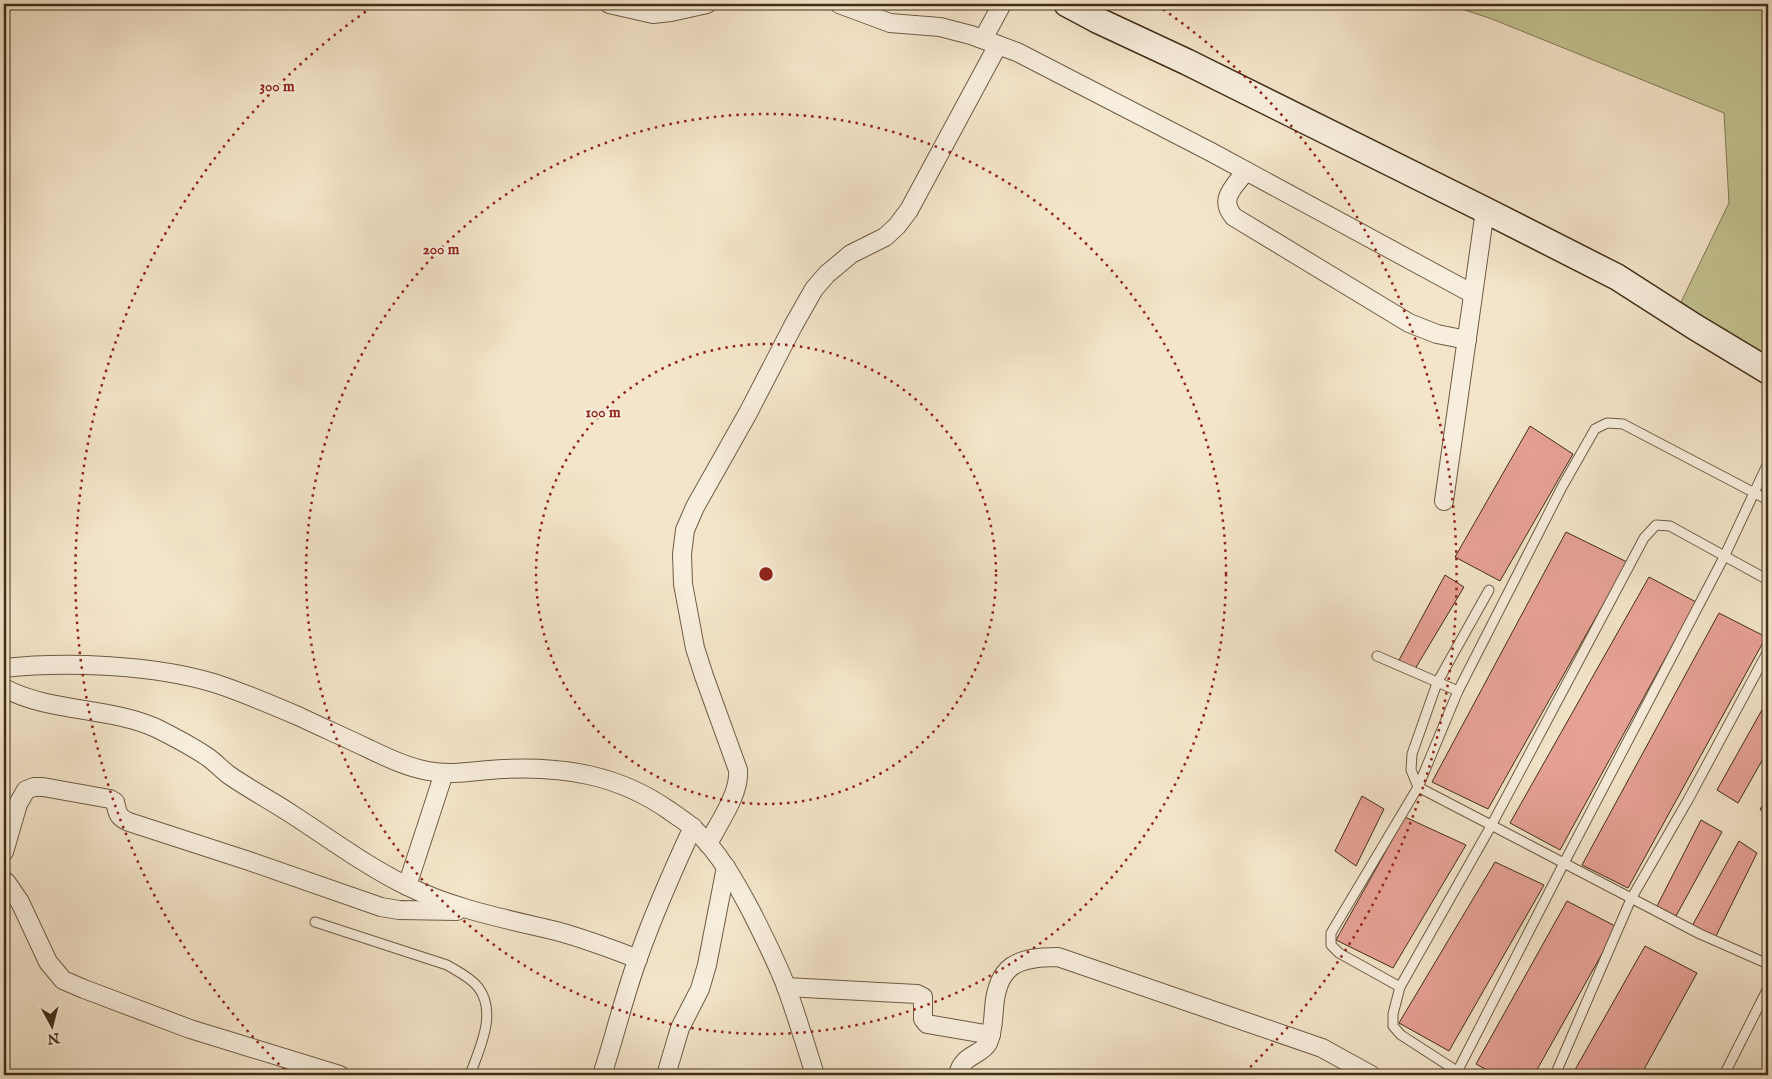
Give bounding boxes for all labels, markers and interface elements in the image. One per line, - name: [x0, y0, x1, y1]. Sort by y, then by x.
- text: 300 m: [259, 77, 295, 96]
- text: 200 m: [423, 240, 460, 259]
- text: 100 m: [585, 403, 621, 422]
- centre of rings: [757, 565, 775, 583]
- north arrow: [28, 1002, 78, 1052]
- text: N: [46, 1028, 62, 1048]

